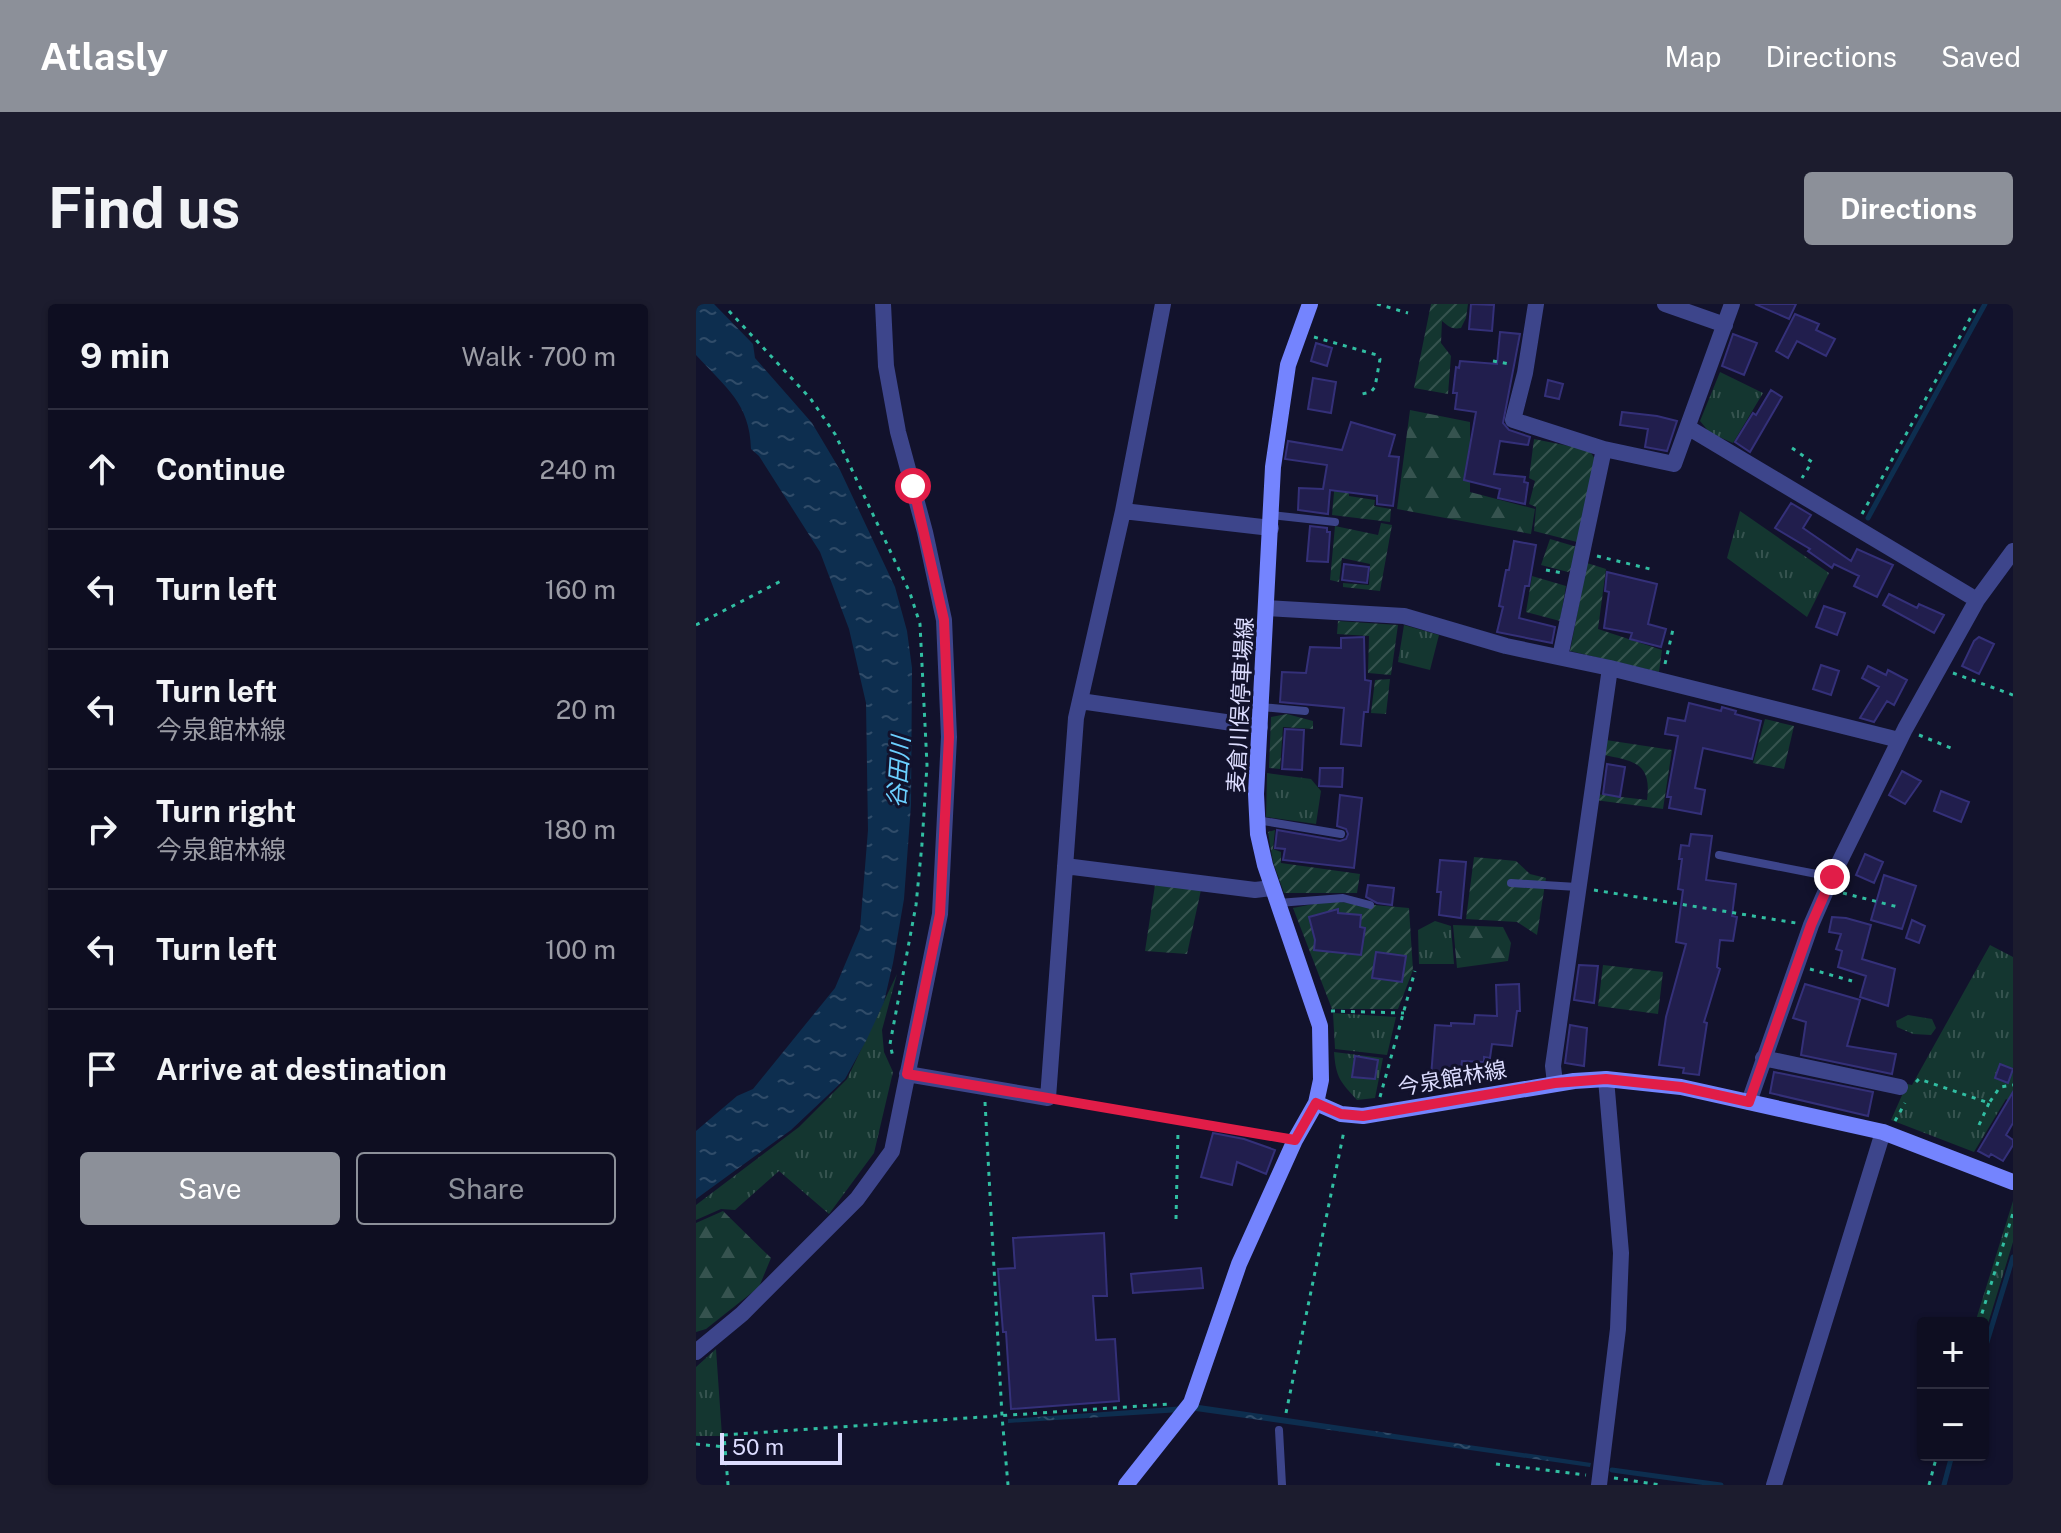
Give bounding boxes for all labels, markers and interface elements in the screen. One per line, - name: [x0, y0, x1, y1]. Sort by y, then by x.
- text: Atlasly: [40, 34, 168, 79]
- text: Map: [1665, 40, 1721, 73]
- text: Directions: [1765, 40, 1897, 73]
- text: Saved: [1941, 40, 2021, 73]
- button: Directions: [1804, 172, 2013, 245]
- text: Find us: [48, 175, 240, 241]
- text: 9 min: [80, 336, 170, 376]
- text: Walk · 700 m: [462, 341, 616, 372]
- icon: ahead: [80, 447, 124, 491]
- text: Continue: [156, 451, 286, 487]
- text: 240 m: [539, 454, 616, 485]
- route start: [895, 468, 931, 504]
- icon: left: [80, 567, 124, 611]
- text: Turn left: [156, 571, 277, 607]
- text: 160 m: [545, 574, 616, 605]
- street label: 麦倉川俣停車場線: [1222, 616, 1258, 794]
- text: Turn left: [156, 673, 277, 709]
- icon: left: [80, 687, 124, 731]
- text: 20 m: [556, 694, 616, 725]
- text: 今泉館林線: [156, 714, 286, 745]
- water label: 谷田川: [882, 732, 915, 809]
- text: Turn right: [156, 793, 296, 829]
- icon: right: [80, 807, 124, 851]
- text: 180 m: [544, 814, 616, 845]
- text: 今泉館林線: [156, 834, 286, 865]
- route end: [1814, 859, 1850, 895]
- icon: left: [80, 927, 124, 971]
- text: Turn left: [156, 931, 277, 967]
- text: 100 m: [545, 934, 616, 965]
- icon: arrive: [80, 1047, 124, 1091]
- text: Arrive at destination: [156, 1051, 447, 1087]
- street label: 今泉館林線: [1396, 1056, 1508, 1100]
- button: Save: [80, 1152, 340, 1225]
- button: Share: [356, 1152, 616, 1225]
- map controls: [1917, 1317, 1989, 1461]
- button: +: [1917, 1317, 1989, 1389]
- button: −: [1917, 1389, 1989, 1461]
- scale bar: [720, 1429, 842, 1465]
- text: 50 m: [732, 1434, 784, 1460]

